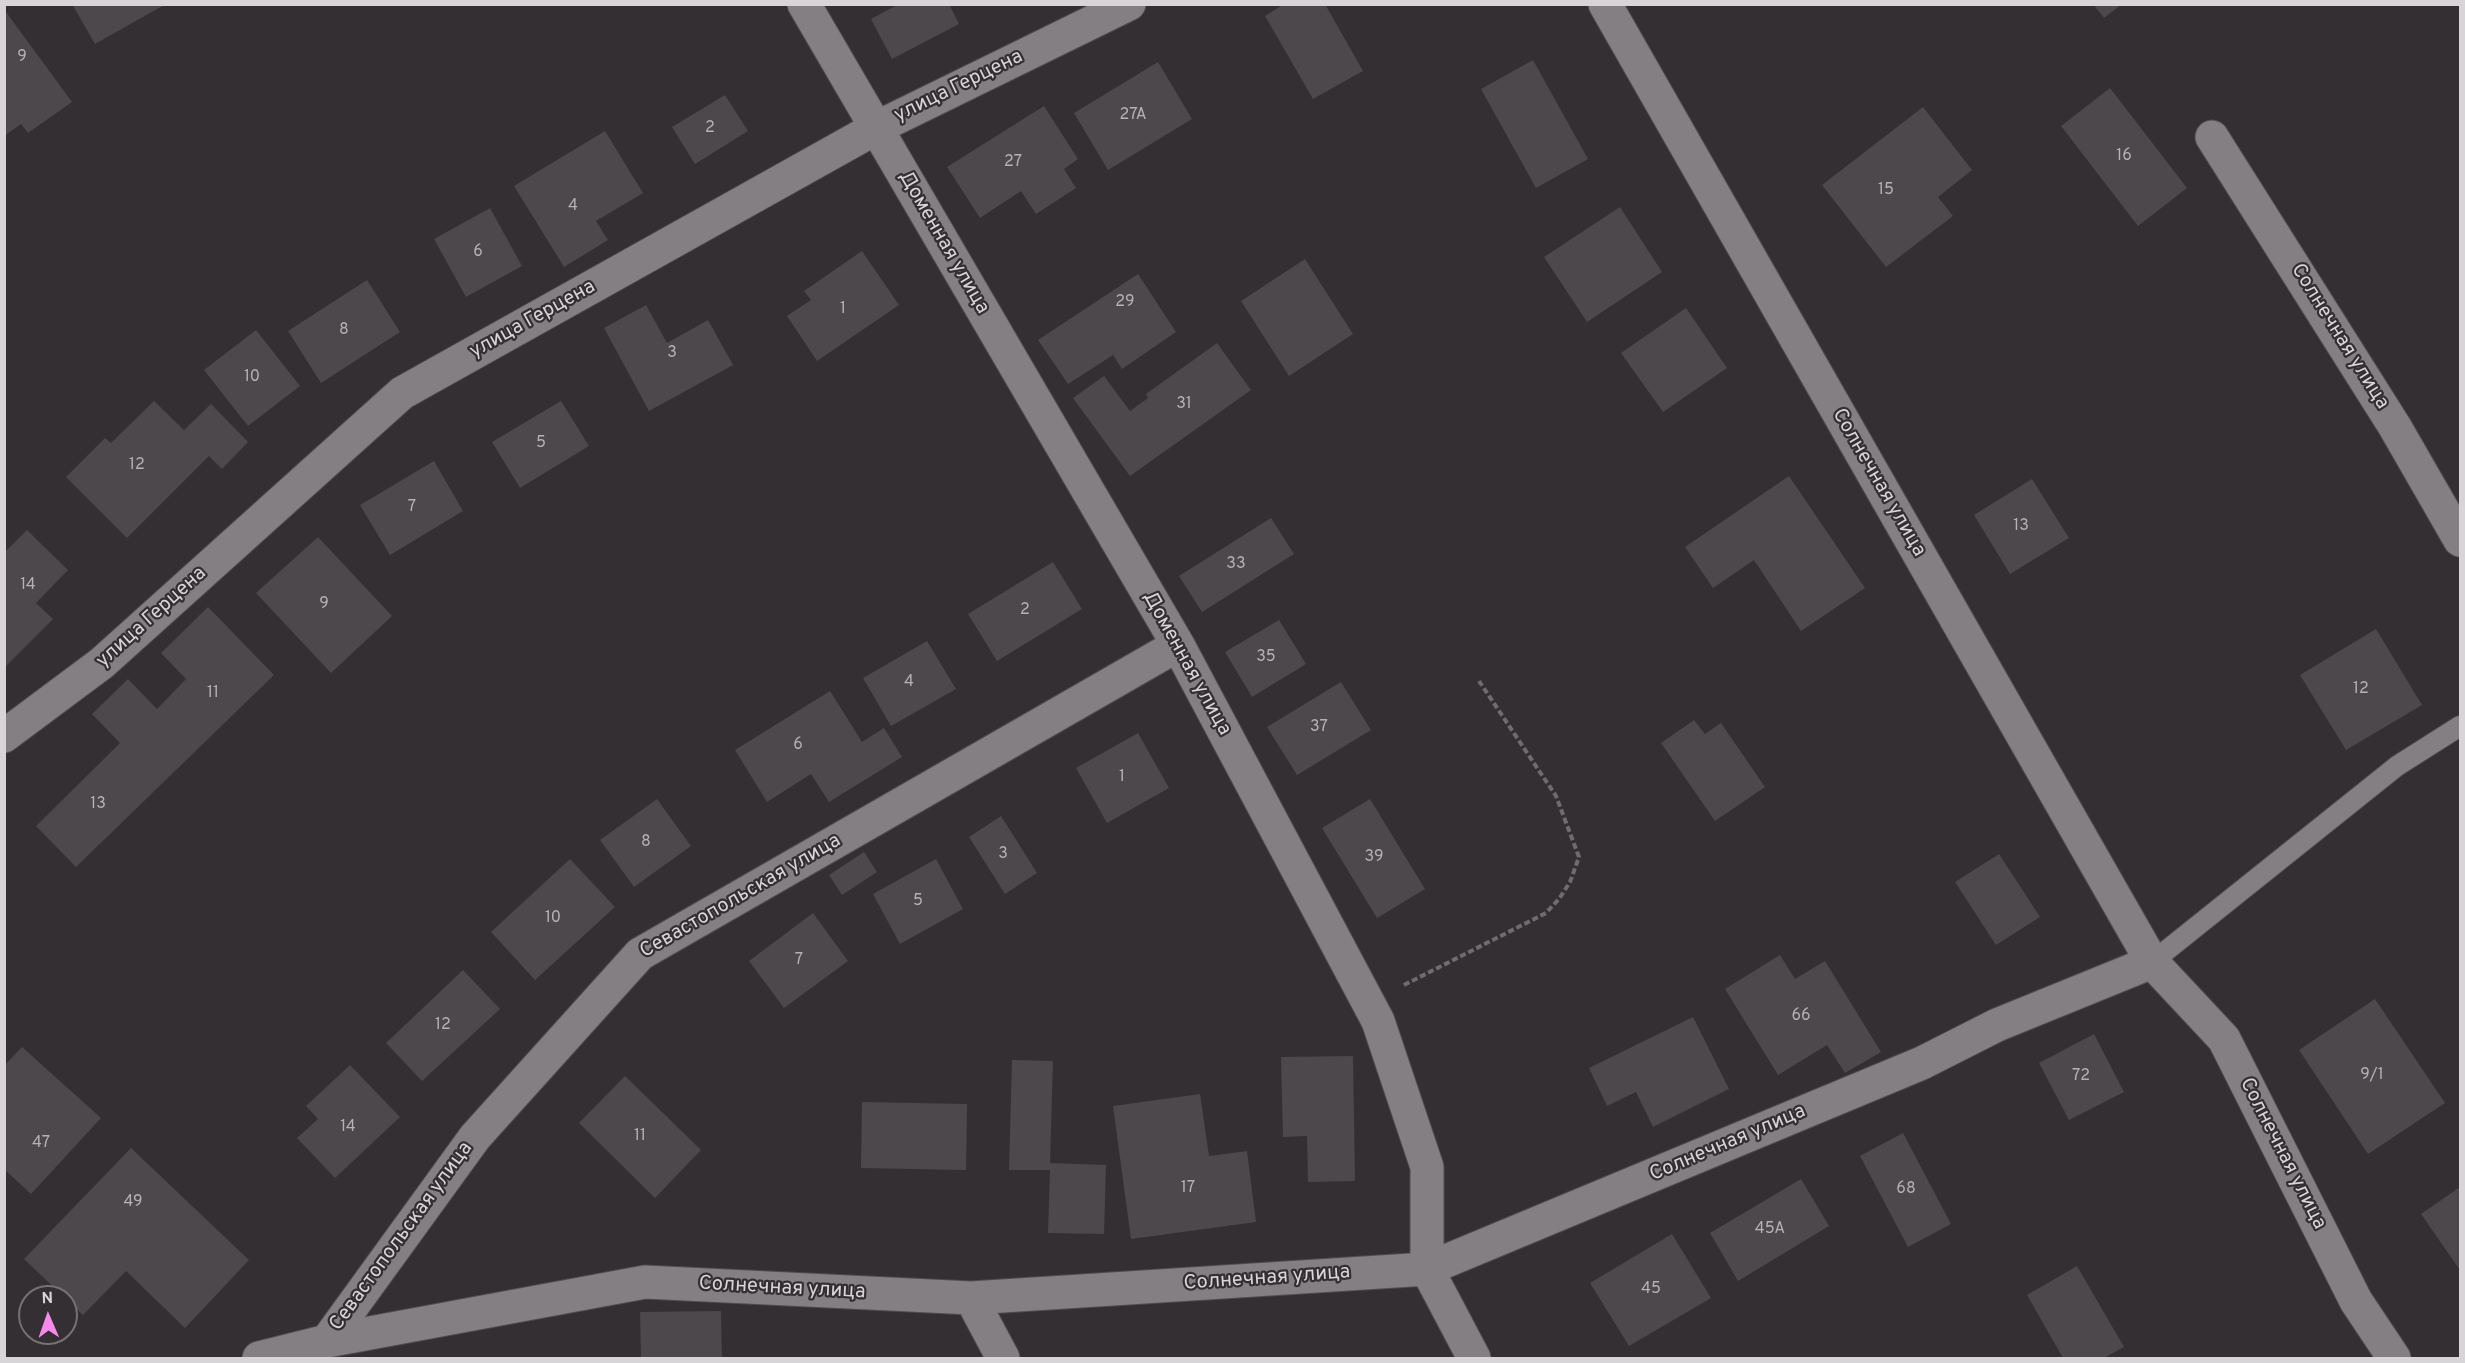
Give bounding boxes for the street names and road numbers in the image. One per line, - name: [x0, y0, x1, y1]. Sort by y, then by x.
- street label: улица Герцена: [891, 46, 1027, 128]
- street label: Доменная улица: [892, 167, 994, 319]
- street label: Солнечная улица: [2285, 260, 2393, 414]
- street label: улица Герцена: [466, 276, 600, 364]
- street label: Солнечная улица: [1826, 405, 1930, 561]
- street label: улица Герцена: [92, 562, 212, 674]
- street label: Доменная улица: [1137, 588, 1235, 740]
- street label: Севастопольская улица: [636, 830, 846, 964]
- street label: Солнечная улица: [2233, 1074, 2331, 1234]
- street label: Солнечная улица: [1646, 1100, 1810, 1188]
- street label: Севастопольская улица: [325, 1138, 479, 1336]
- street label: Солнечная улица: [1183, 1261, 1351, 1297]
- street label: Солнечная улица: [698, 1273, 866, 1305]

